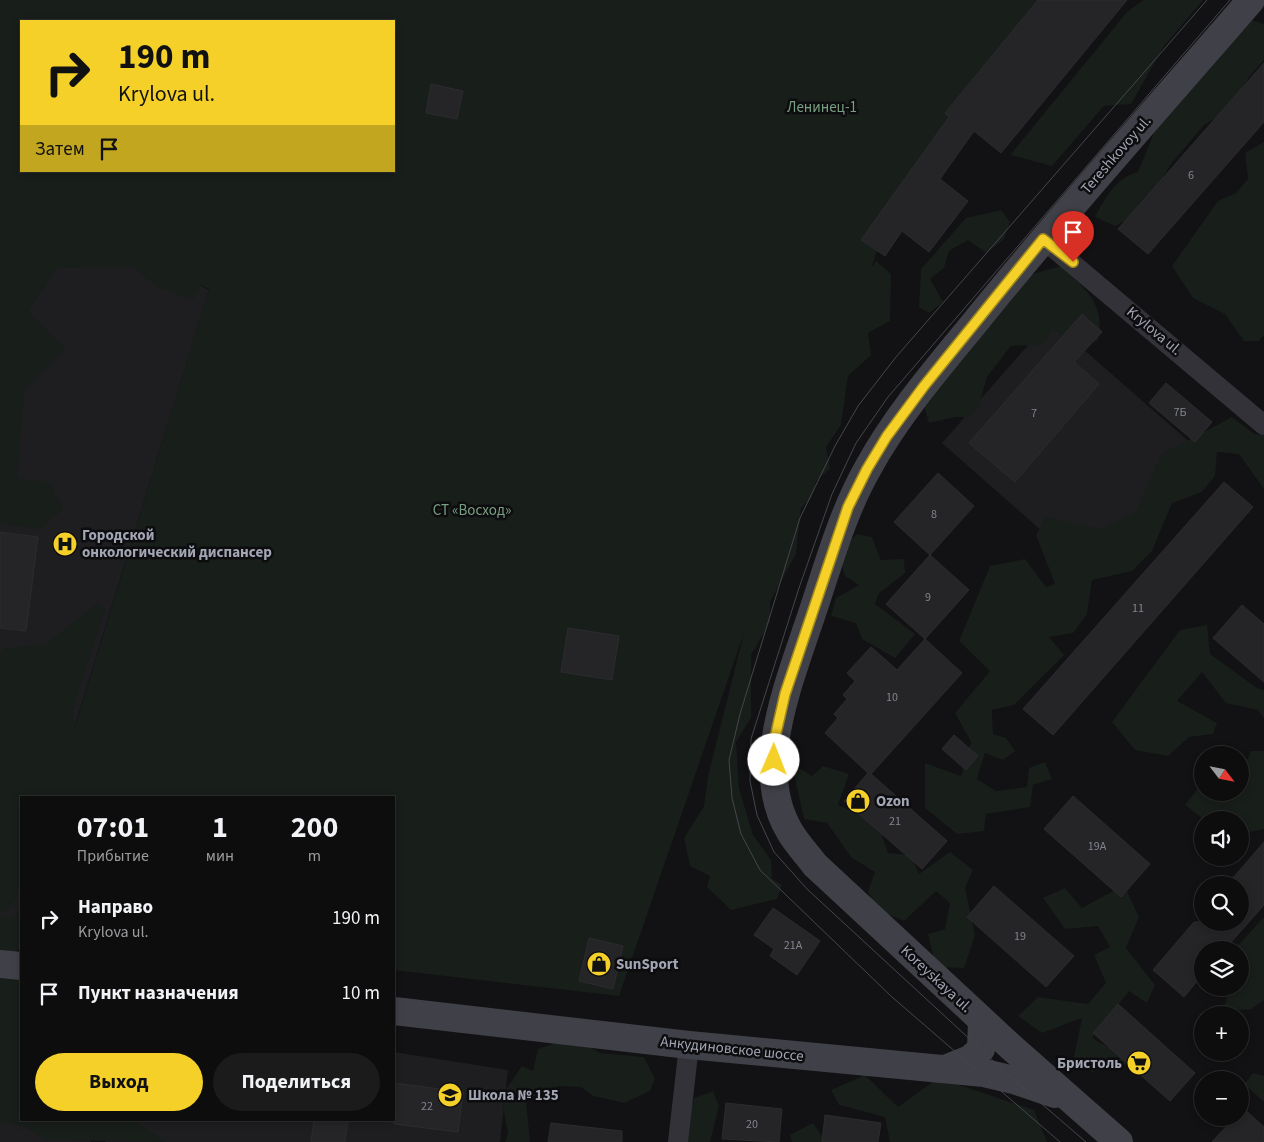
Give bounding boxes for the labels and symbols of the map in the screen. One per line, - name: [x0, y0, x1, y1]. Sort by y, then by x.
- park label: Ленинец-1: [787, 97, 857, 118]
- street label: Tereshkovoy ul.: [1076, 111, 1156, 199]
- house number: 6: [1188, 167, 1194, 184]
- pin: [1052, 211, 1094, 262]
- street label: Krylova ul.: [1122, 302, 1186, 360]
- house number: 7Б: [1174, 404, 1186, 421]
- house number: 7: [1031, 405, 1037, 422]
- park label: СТ «Восход»: [433, 500, 511, 521]
- house number: 8: [931, 506, 937, 523]
- place label: Городской онкологический диспансер: [82, 525, 272, 563]
- hospital icon: Городской онкологический диспансер: [52, 531, 78, 557]
- house number: 9: [925, 589, 931, 606]
- house number: 11: [1132, 600, 1144, 617]
- house number: 10: [886, 689, 898, 706]
- position arrow: [747, 733, 799, 785]
- north arrow: [1194, 746, 1249, 801]
- shop icon: Ozon: [845, 788, 871, 814]
- place label: Ozon: [876, 791, 910, 812]
- house number: 21: [889, 813, 901, 830]
- house number: 19А: [1088, 838, 1107, 855]
- house number: 19: [1014, 928, 1026, 945]
- house number: 21А: [784, 937, 803, 954]
- street label: Koreyskaya ul.: [896, 940, 976, 1018]
- shop icon: SunSport: [586, 951, 612, 977]
- place label: SunSport: [616, 954, 679, 975]
- street label: Анкудиновское шоссе: [659, 1031, 805, 1067]
- supermarket icon: Бристоль: [1126, 1050, 1152, 1076]
- place label: Бристоль: [1057, 1053, 1122, 1074]
- school or university icon: Школа № 135: [437, 1082, 463, 1108]
- place label: Школа № 135: [468, 1085, 559, 1106]
- house number: 22: [421, 1098, 433, 1115]
- house number: 20: [746, 1116, 758, 1133]

